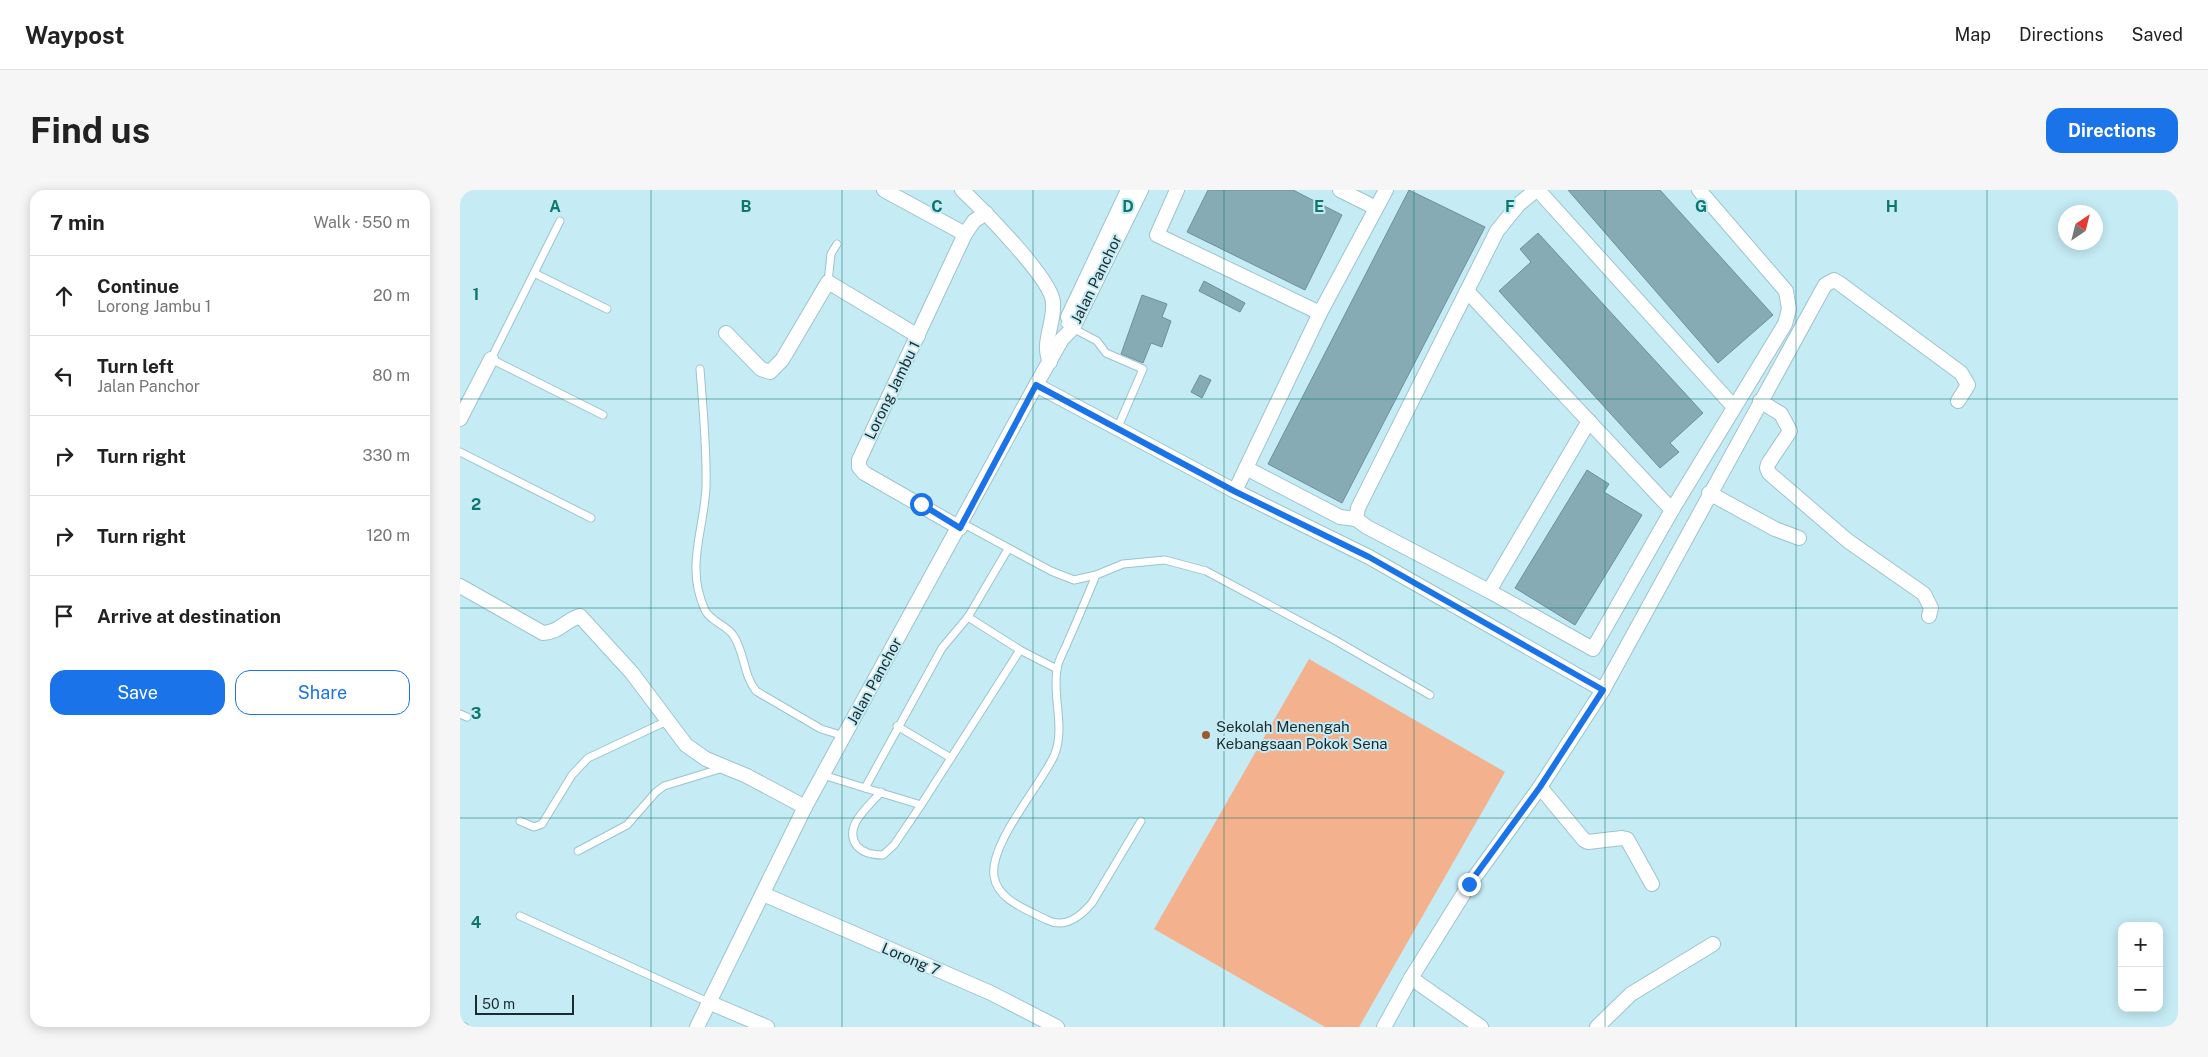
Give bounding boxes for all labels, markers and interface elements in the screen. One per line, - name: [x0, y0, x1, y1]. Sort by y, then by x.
- text: Waypost: [25, 21, 125, 49]
- text: Map: [1954, 24, 1991, 45]
- text: Directions: [2019, 24, 2104, 45]
- text: Saved: [2132, 24, 2183, 45]
- button: Directions: [2046, 108, 2178, 153]
- text: Find us: [30, 110, 150, 151]
- text: A: [549, 197, 561, 216]
- text: B: [741, 197, 752, 216]
- text: C: [931, 197, 943, 216]
- text: D: [1122, 197, 1134, 216]
- text: E: [1314, 197, 1324, 216]
- text: F: [1505, 197, 1515, 216]
- text: G: [1695, 197, 1707, 216]
- text: H: [1886, 197, 1898, 216]
- north arrow: [2058, 205, 2103, 250]
- text: 7 min: [50, 210, 105, 235]
- text: Walk · 550 m: [313, 213, 410, 232]
- street label: Jalan Panchor: [1067, 232, 1125, 326]
- text: Continue: [97, 275, 179, 297]
- icon: ahead: [50, 282, 78, 310]
- text: 1: [473, 285, 479, 304]
- text: 20 m: [373, 286, 410, 305]
- text: Lorong Jambu 1: [97, 297, 211, 316]
- street label: Lorong Jambu 1: [861, 338, 923, 442]
- text: Turn left: [97, 355, 174, 377]
- icon: left: [50, 362, 78, 390]
- text: 80 m: [372, 366, 410, 385]
- text: Jalan Panchor: [97, 377, 200, 396]
- icon: right: [50, 442, 78, 470]
- text: Turn right: [97, 445, 186, 467]
- text: 330 m: [363, 446, 410, 465]
- route start: [910, 493, 933, 516]
- text: 2: [471, 495, 481, 514]
- icon: right: [50, 522, 78, 550]
- text: Turn right: [97, 525, 186, 547]
- text: 120 m: [366, 526, 410, 545]
- icon: arrive: [50, 602, 78, 630]
- text: Arrive at destination: [97, 605, 281, 627]
- street label: Jalan Panchor: [843, 635, 905, 727]
- button: Save: [50, 670, 225, 715]
- button: Share: [235, 670, 410, 715]
- text: 3: [471, 704, 481, 723]
- place label: Sekolah Menengah Kebangsaan Pokok Sena: [1216, 718, 1388, 752]
- marker: Sekolah Menengah Kebangsaan Pokok Sena: [1200, 729, 1212, 741]
- route end: [1458, 873, 1481, 896]
- text: 4: [471, 913, 482, 932]
- map controls: [2118, 922, 2163, 1012]
- button: +: [2118, 922, 2163, 967]
- street label: Lorong 7: [879, 939, 943, 979]
- button: −: [2118, 967, 2163, 1012]
- scale bar: [475, 992, 574, 1015]
- text: 50 m: [482, 996, 515, 1012]

